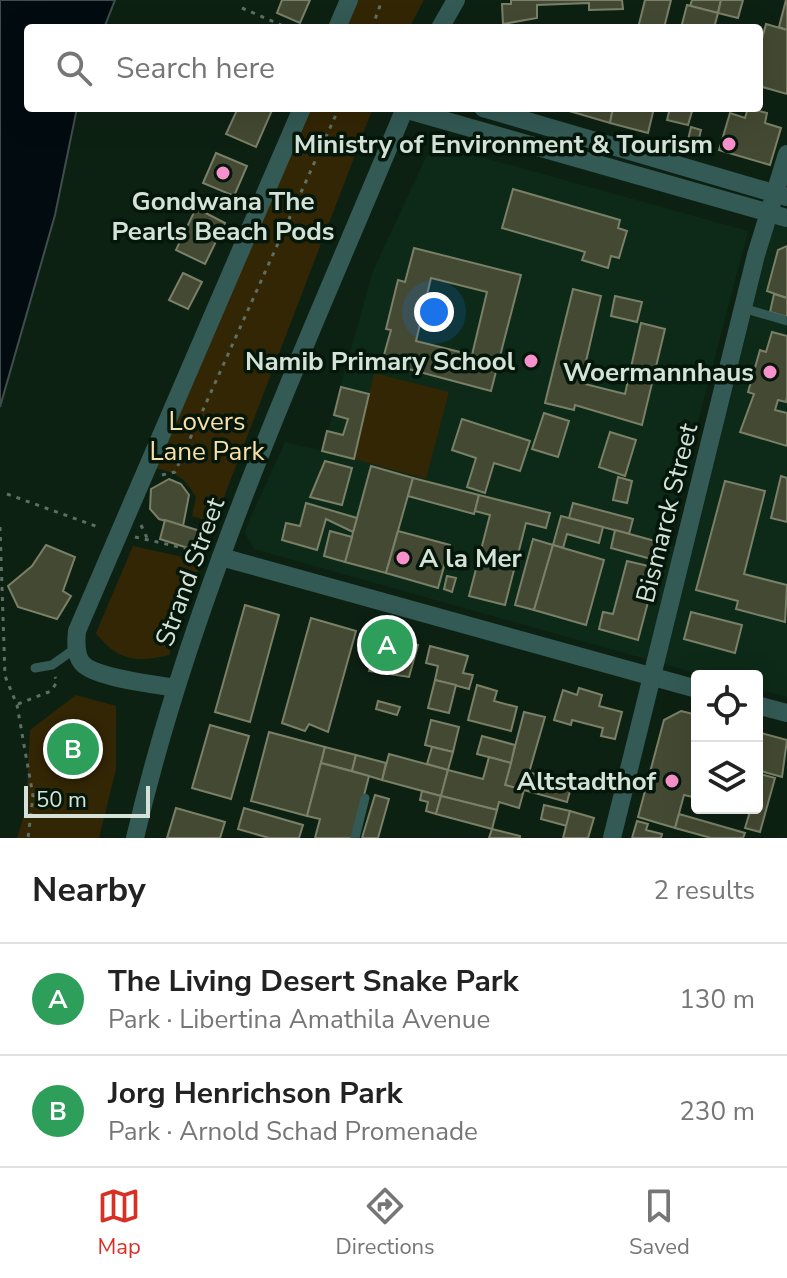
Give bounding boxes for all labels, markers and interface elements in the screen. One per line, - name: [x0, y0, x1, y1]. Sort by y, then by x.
- search box: [24, 24, 763, 112]
- icon: search: [52, 46, 96, 90]
- text: Search here: [116, 48, 275, 89]
- place label: Ministry of Environment & Tourism: [294, 127, 713, 162]
- marker: Ministry of Environment & Tourism: [720, 135, 738, 153]
- marker: Gondwana The Pearls Beach Pods: [214, 164, 232, 182]
- place label: Gondwana The Pearls Beach Pods: [112, 184, 334, 249]
- your location: [414, 292, 454, 332]
- place label: Namib Primary School: [245, 344, 516, 379]
- marker: Namib Primary School: [522, 352, 540, 370]
- place label: Woermannhaus: [563, 355, 754, 390]
- marker: Woermannhaus: [761, 363, 779, 381]
- park label: Lovers Lane Park: [149, 404, 266, 469]
- street label: Bismarck Street: [628, 419, 706, 606]
- street label: Strand Street: [147, 492, 233, 651]
- place label: A la Mer: [419, 541, 523, 576]
- marker: A la Mer: [394, 549, 412, 567]
- pin: A: [361, 615, 413, 675]
- map controls: [691, 670, 763, 814]
- button: locate: [691, 670, 763, 742]
- pin: B: [47, 719, 99, 779]
- button: layers: [691, 742, 763, 814]
- place label: Altstadthof: [517, 764, 657, 799]
- marker: Altstadthof: [663, 772, 681, 790]
- scale bar: [24, 782, 150, 818]
- text: 50 m: [36, 785, 87, 815]
- text: Nearby: [32, 867, 146, 913]
- text: 2 results: [654, 873, 755, 908]
- text: The Living Desert Snake Park: [108, 961, 519, 1002]
- text: A: [48, 982, 68, 1017]
- text: 130 m: [679, 982, 755, 1017]
- text: Park · Libertina Amathila Avenue: [108, 1002, 490, 1037]
- text: Jorg Henrichson Park: [108, 1073, 402, 1114]
- text: B: [49, 1094, 67, 1129]
- text: 230 m: [679, 1094, 755, 1129]
- text: Park · Arnold Schad Promenade: [108, 1114, 478, 1149]
- tab: Map: [97, 1184, 141, 1262]
- tab: Directions: [336, 1184, 435, 1262]
- tab: Saved: [629, 1184, 690, 1262]

